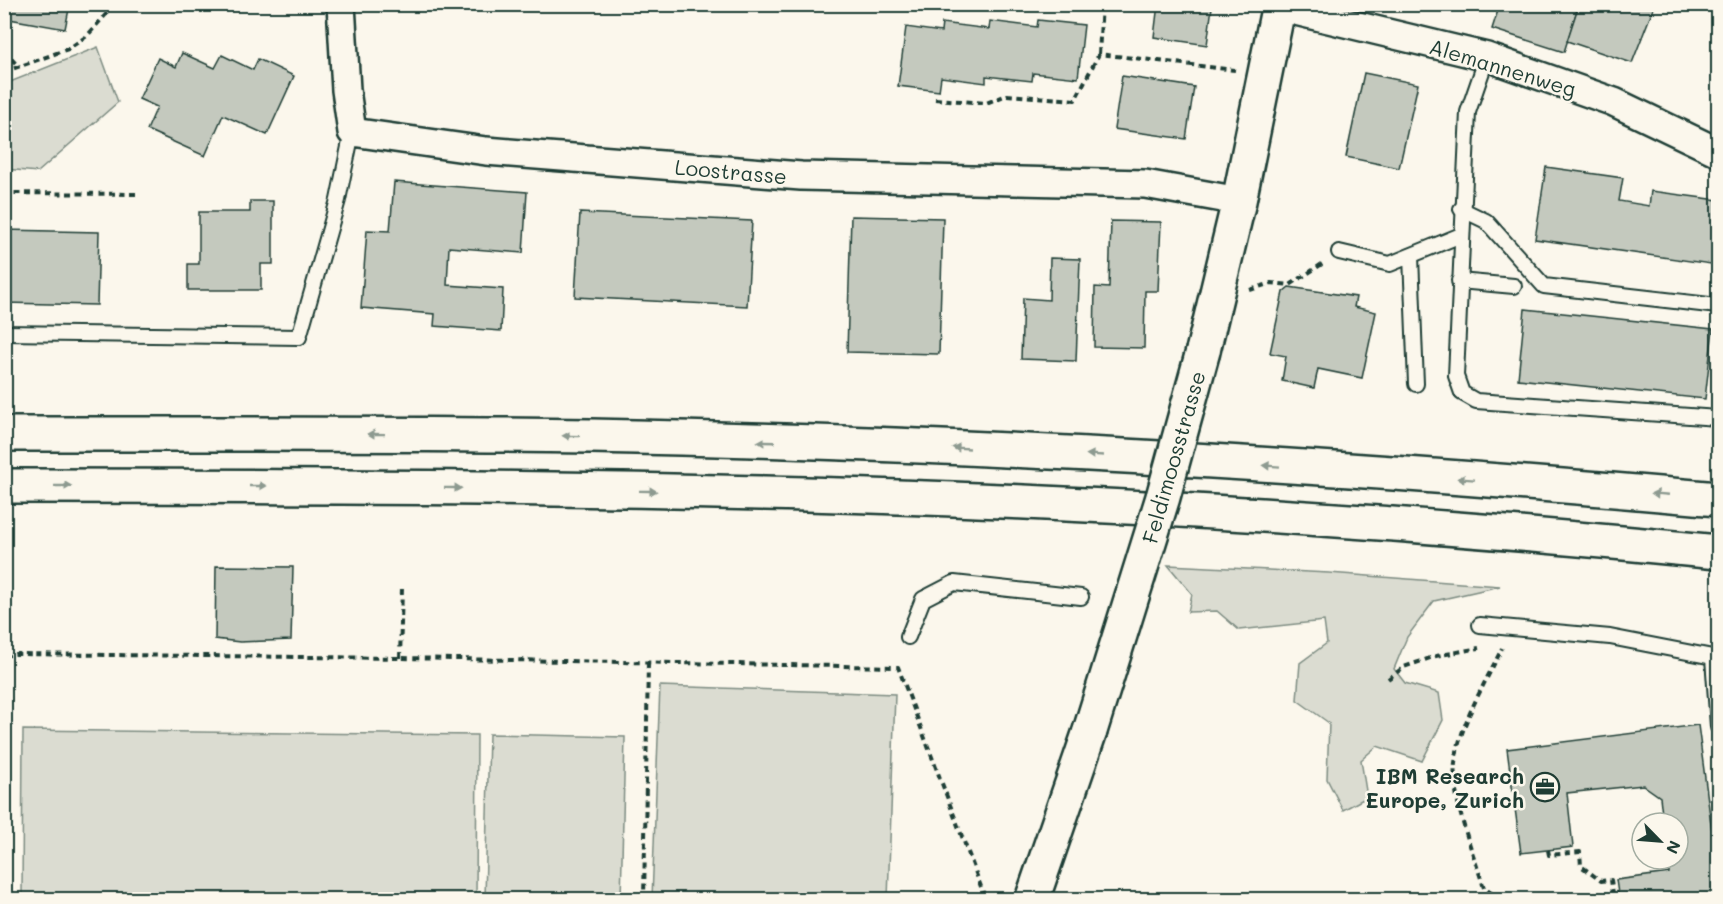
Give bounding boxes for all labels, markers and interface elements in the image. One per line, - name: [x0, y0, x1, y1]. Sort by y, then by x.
- street label: Alemannenweg: [1426, 32, 1580, 102]
- street label: Loostrasse: [674, 153, 788, 189]
- street label: Feldimoosstrasse: [1135, 368, 1211, 546]
- one-way arrow: [367, 430, 386, 439]
- one-way arrow: [562, 431, 581, 441]
- one-way arrow: [757, 437, 776, 446]
- one-way arrow: [952, 444, 971, 453]
- one-way arrow: [1085, 451, 1104, 460]
- one-way arrow: [1262, 461, 1281, 470]
- one-way arrow: [1456, 474, 1475, 483]
- one-way arrow: [53, 481, 72, 491]
- one-way arrow: [248, 481, 267, 491]
- one-way arrow: [443, 483, 462, 493]
- one-way arrow: [638, 486, 657, 496]
- one-way arrow: [1651, 489, 1670, 499]
- place label: IBM Research Europe, Zurich: [1365, 762, 1524, 813]
- office icon: IBM Research Europe, Zurich: [1529, 771, 1561, 803]
- north arrow: [1630, 811, 1690, 871]
- text: N: [1662, 838, 1686, 857]

